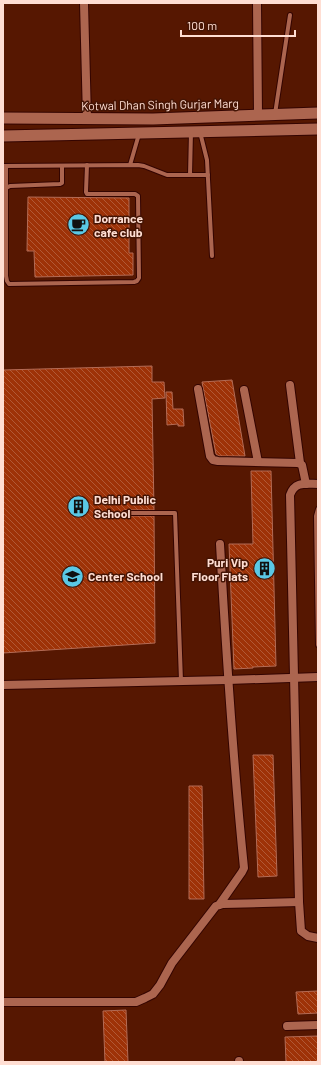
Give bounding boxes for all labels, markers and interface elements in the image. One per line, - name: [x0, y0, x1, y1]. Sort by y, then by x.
- scale bar: [181, 12, 295, 38]
- text: 100 m: [187, 18, 217, 32]
- street label: Kotwal Dhan Singh Gurjar Marg: [81, 96, 239, 112]
- place label: Dorrance cafe club: [94, 211, 143, 239]
- cafe icon: Dorrance cafe club: [65, 212, 91, 238]
- place label: Delhi Public School: [94, 492, 156, 520]
- building icon: Delhi Public School: [65, 493, 91, 519]
- place label: Puri Vip Floor Flats: [192, 555, 248, 583]
- building icon: Puri Vip Floor Flats: [251, 556, 277, 582]
- school or university icon: Center School: [60, 563, 86, 589]
- place label: Center School: [88, 569, 163, 583]

